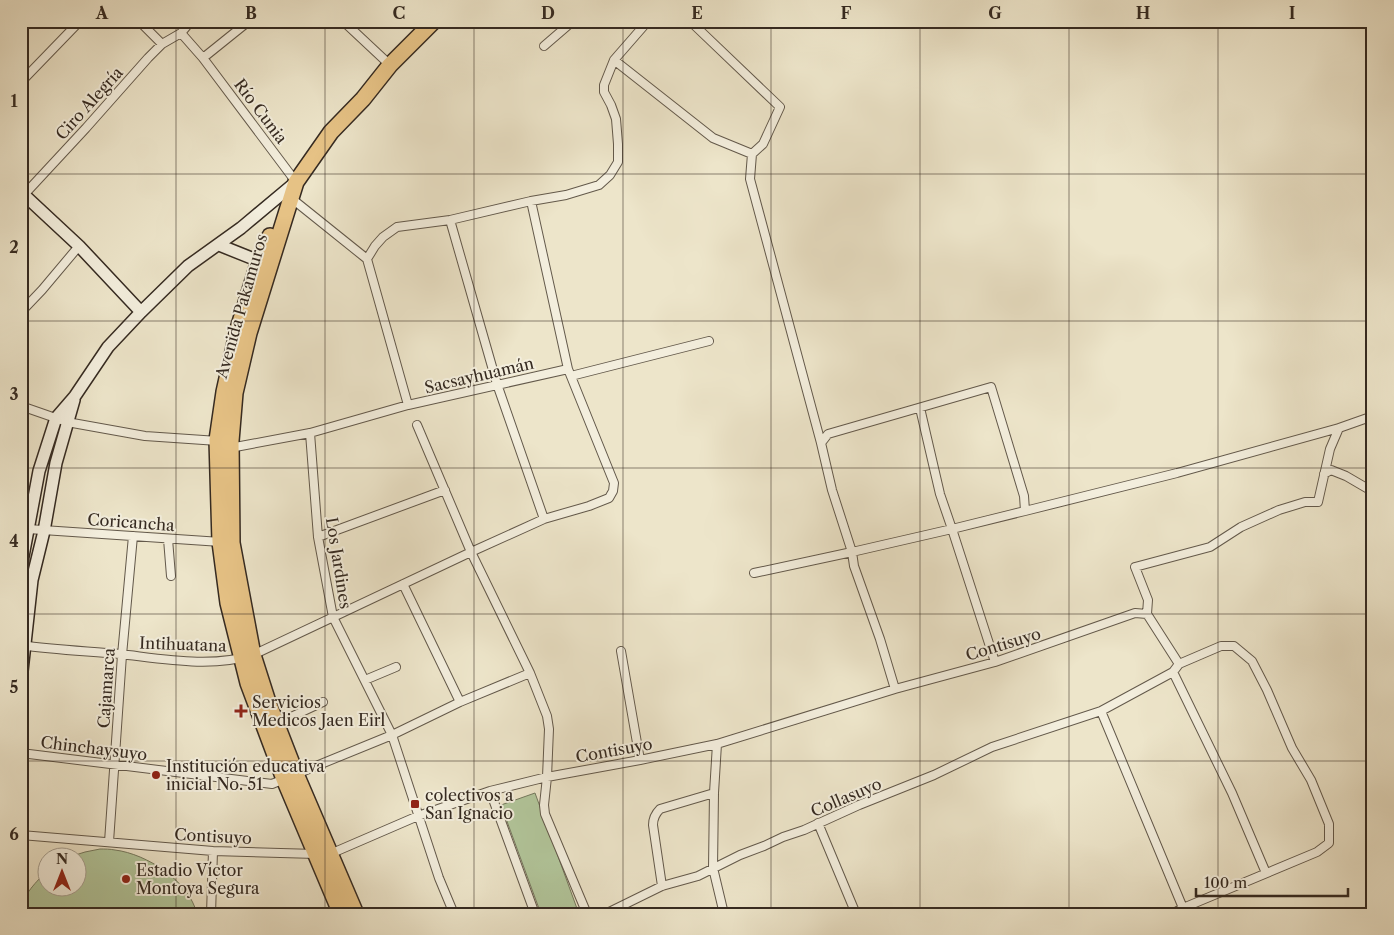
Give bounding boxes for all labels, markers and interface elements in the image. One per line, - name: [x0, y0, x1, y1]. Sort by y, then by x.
- text: A: [95, 3, 109, 23]
- text: B: [245, 3, 257, 23]
- text: C: [393, 3, 405, 23]
- text: D: [541, 3, 555, 23]
- text: E: [691, 3, 703, 23]
- text: F: [841, 3, 852, 23]
- text: G: [988, 3, 1002, 23]
- text: H: [1136, 3, 1150, 23]
- text: I: [1289, 3, 1296, 23]
- street label: Ciro Alegría: [51, 62, 127, 144]
- street label: Río Cunia: [230, 75, 292, 148]
- text: 1: [10, 91, 18, 111]
- street label: Avenida Pakamuros: [211, 231, 271, 382]
- text: 2: [9, 237, 19, 257]
- street label: Sacsayhuamán: [422, 353, 536, 397]
- text: 3: [9, 384, 19, 404]
- street label: Coricancha: [87, 509, 176, 535]
- street label: Los Jardines: [322, 516, 356, 610]
- text: 4: [9, 531, 19, 551]
- street label: Contisuyo: [963, 623, 1043, 665]
- street label: Intihuatana: [139, 632, 228, 656]
- street label: Cajamarca: [93, 647, 119, 729]
- text: 5: [10, 677, 19, 697]
- place label: Servicios Medicos Jaen Eirl: [252, 692, 386, 730]
- marker: Servicios Medicos Jaen Eirl: [234, 704, 248, 718]
- street label: Chinchaysuyo: [40, 732, 149, 764]
- street label: Contisuyo: [574, 733, 654, 767]
- place label: Institución educativa inicial No. 51: [166, 756, 325, 794]
- marker: Institución educativa inicial No. 51: [150, 769, 162, 781]
- street label: Collasuyo: [808, 773, 885, 821]
- place label: colectivos a San Ignacio: [425, 785, 514, 823]
- marker: colectivos a San Ignacio: [409, 798, 421, 810]
- text: 6: [9, 824, 19, 844]
- street label: Contisuyo: [174, 824, 252, 848]
- north arrow: [38, 848, 88, 898]
- text: N: [56, 850, 68, 868]
- place label: Estadio Víctor Montoya Segura: [136, 860, 260, 898]
- scale bar: [1196, 865, 1349, 897]
- marker: Estadio Víctor Montoya Segura: [120, 873, 132, 885]
- text: 100 m: [1204, 873, 1247, 892]

